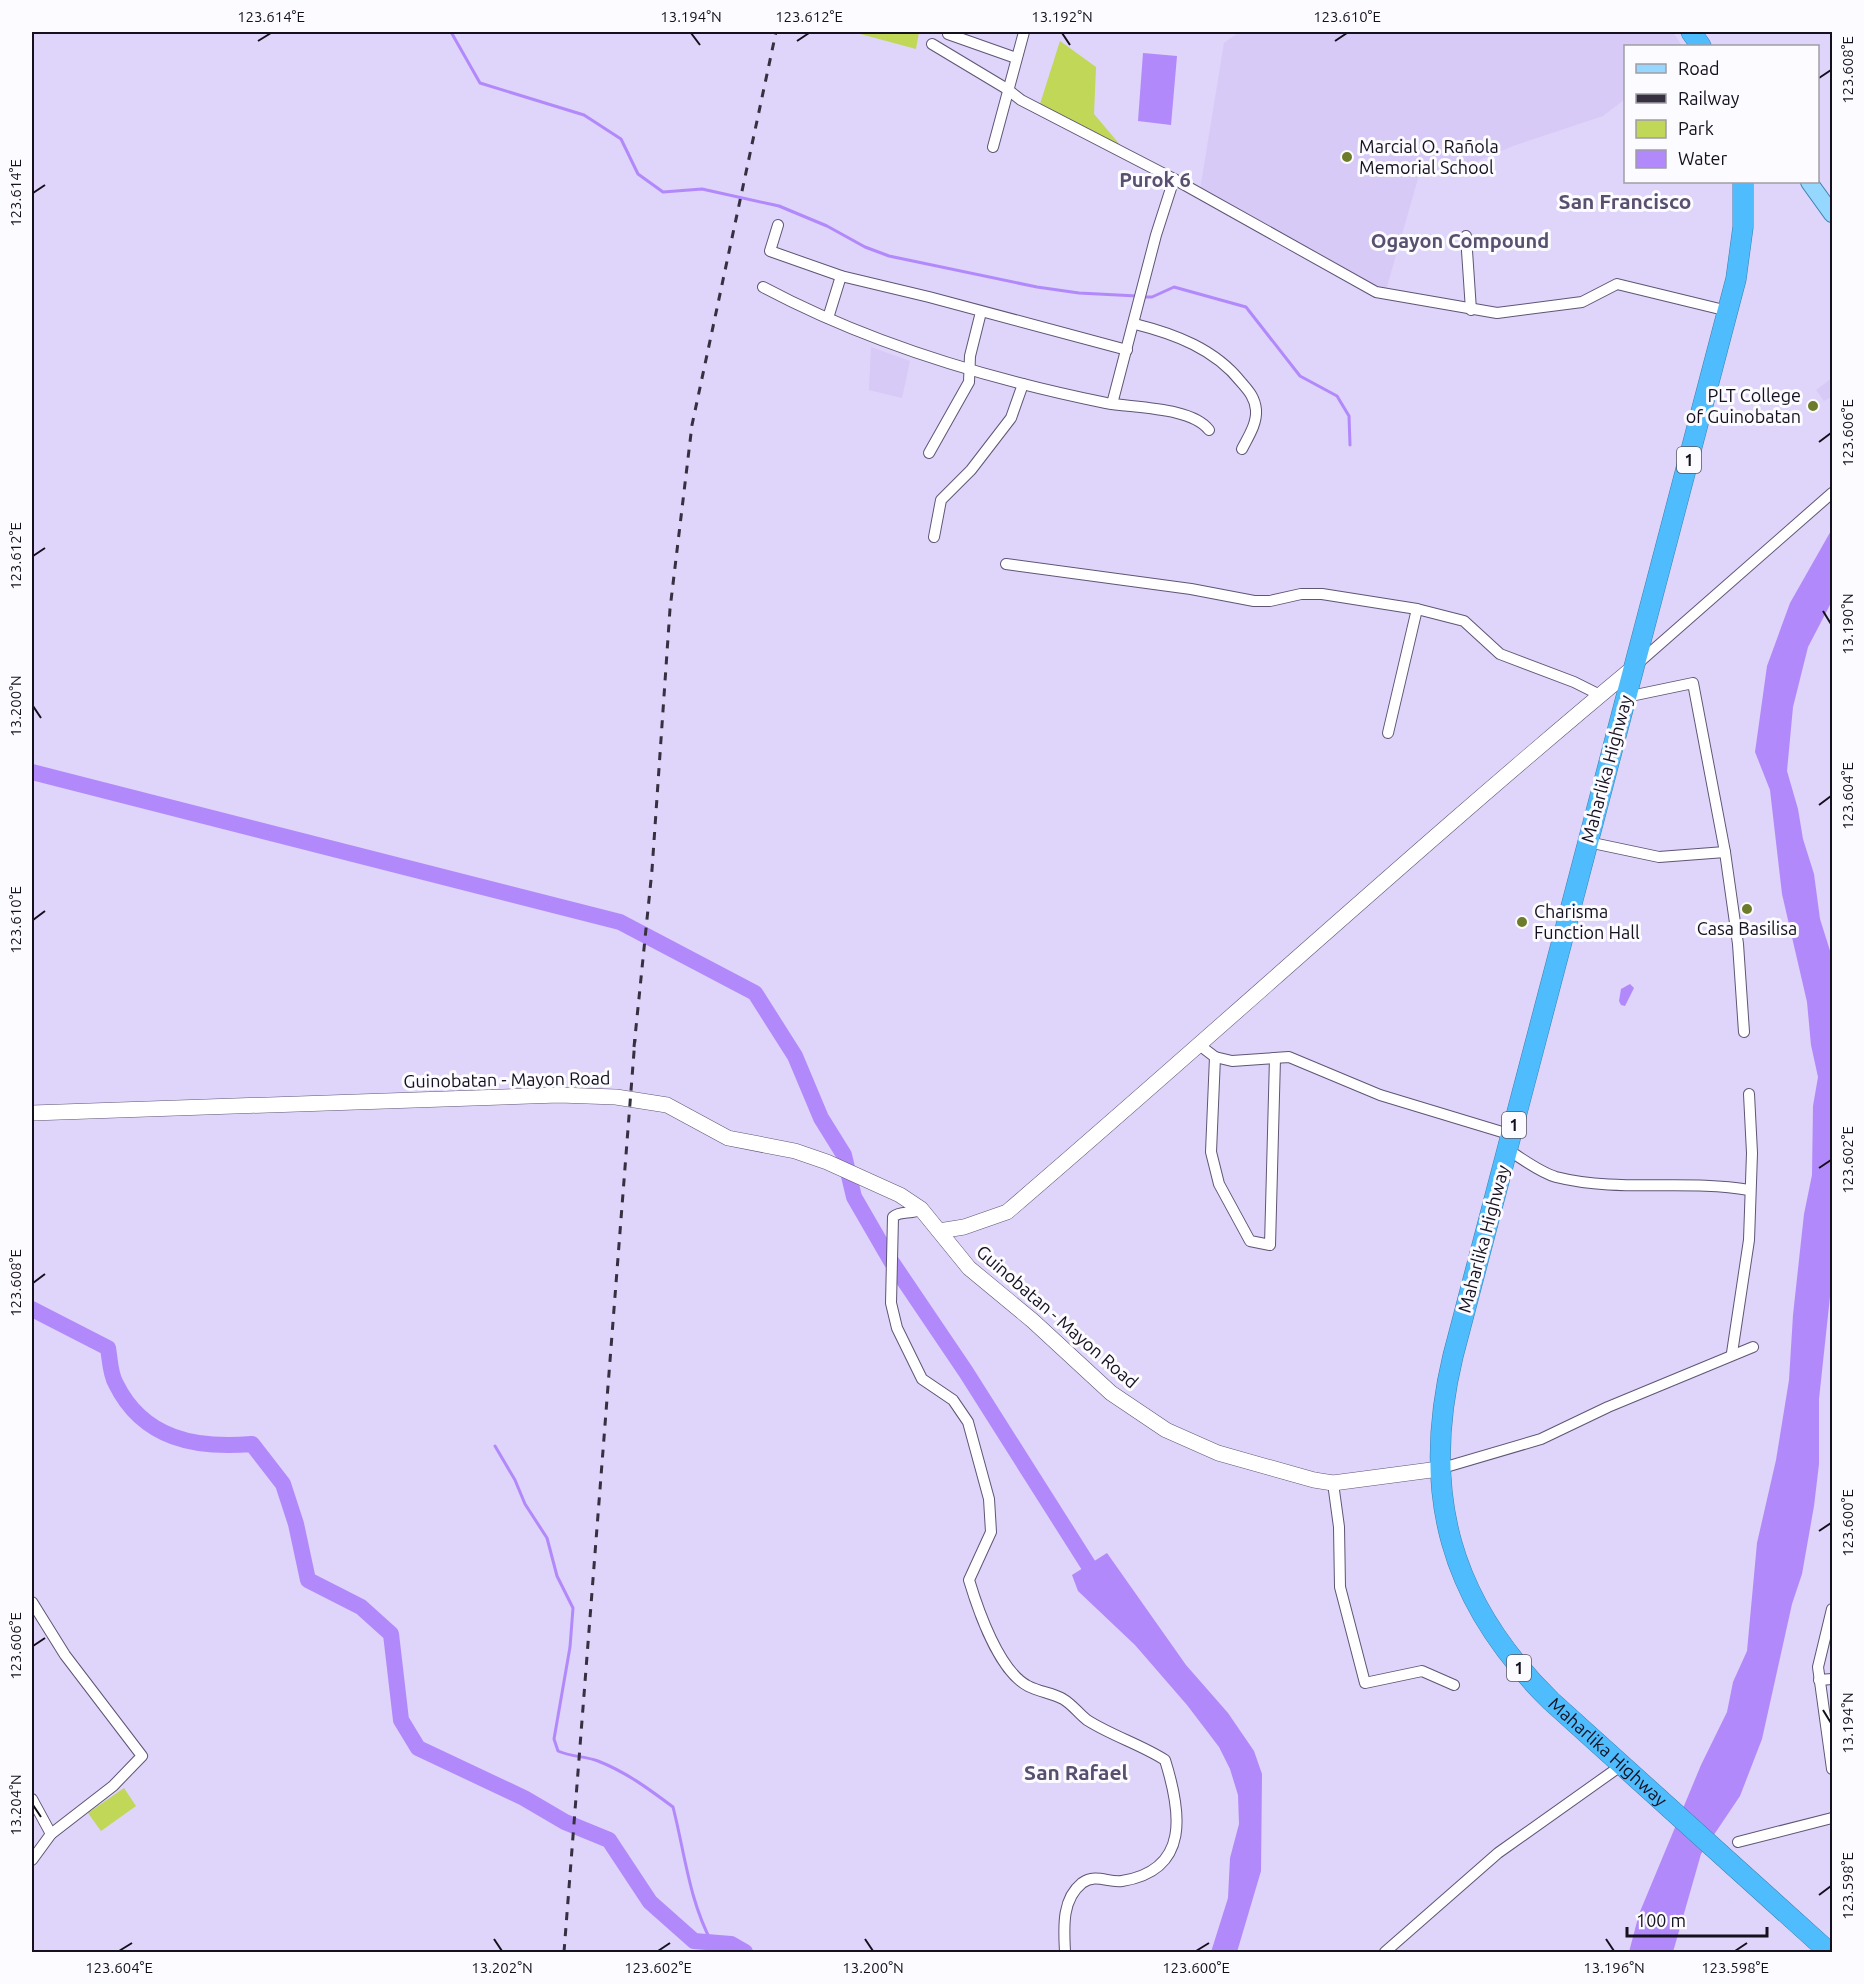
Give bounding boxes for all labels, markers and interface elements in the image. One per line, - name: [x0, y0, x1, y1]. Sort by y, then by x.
- text: 123.614°E: [237, 8, 305, 25]
- text: 13.194°N: [660, 8, 722, 25]
- text: 123.612°E: [775, 8, 843, 25]
- text: 13.192°N: [1031, 8, 1093, 25]
- text: 123.610°E: [1313, 8, 1381, 25]
- text: 123.608°E: [1839, 36, 1856, 104]
- legend: [1624, 45, 1819, 183]
- text: Road: [1678, 58, 1720, 78]
- text: Railway: [1678, 88, 1740, 108]
- text: Park: [1678, 118, 1714, 138]
- place label: Marcial O. Rañola Memorial School: [1359, 136, 1499, 177]
- text: Water: [1678, 148, 1728, 168]
- marker: Marcial O. Rañola Memorial School: [1340, 150, 1354, 164]
- text: 123.614°E: [7, 159, 24, 227]
- district label: Purok 6: [1119, 168, 1191, 191]
- district label: San Francisco: [1559, 189, 1691, 213]
- district label: Ogayon Compound: [1371, 229, 1549, 252]
- place label: PLT College of Guinobatan: [1686, 385, 1801, 426]
- marker: PLT College of Guinobatan: [1806, 399, 1820, 413]
- text: 123.606°E: [1839, 399, 1856, 467]
- road number: 1: [1677, 447, 1701, 473]
- text: 123.612°E: [7, 522, 24, 590]
- text: 13.190°N: [1839, 593, 1856, 655]
- text: 13.200°N: [7, 675, 24, 737]
- street label: Maharlika Highway: [1577, 692, 1635, 845]
- text: 123.604°E: [1839, 762, 1856, 830]
- text: 123.610°E: [7, 886, 24, 954]
- place label: Charisma Function Hall: [1534, 901, 1640, 942]
- marker: Casa Basilisa: [1740, 902, 1754, 916]
- marker: Charisma Function Hall: [1515, 915, 1529, 929]
- place label: Casa Basilisa: [1697, 918, 1797, 938]
- street label: Guinobatan - Mayon Road: [403, 1067, 611, 1091]
- road number: 1: [1502, 1112, 1526, 1138]
- text: 123.602°E: [1839, 1126, 1856, 1194]
- street label: Maharlika Highway: [1454, 1162, 1512, 1315]
- street label: Guinobatan - Mayon Road: [973, 1241, 1142, 1392]
- text: 123.608°E: [7, 1249, 24, 1317]
- text: 123.600°E: [1839, 1489, 1856, 1557]
- text: 123.606°E: [7, 1612, 24, 1680]
- road number: 1: [1507, 1655, 1531, 1681]
- text: 13.194°N: [1839, 1692, 1856, 1754]
- street label: Maharlika Highway: [1545, 1693, 1672, 1810]
- district label: San Rafael: [1024, 1760, 1128, 1784]
- text: 13.204°N: [7, 1774, 24, 1836]
- text: 123.598°E: [1839, 1852, 1856, 1920]
- scale bar: [1627, 1900, 1766, 1938]
- text: 100 m: [1636, 1910, 1686, 1930]
- text: 123.604°E: [85, 1959, 153, 1976]
- text: 13.202°N: [471, 1959, 533, 1976]
- text: 123.602°E: [624, 1959, 692, 1976]
- text: 13.200°N: [842, 1959, 904, 1976]
- text: 123.600°E: [1162, 1959, 1230, 1976]
- text: 13.196°N: [1583, 1959, 1645, 1976]
- text: 123.598°E: [1701, 1959, 1769, 1976]

